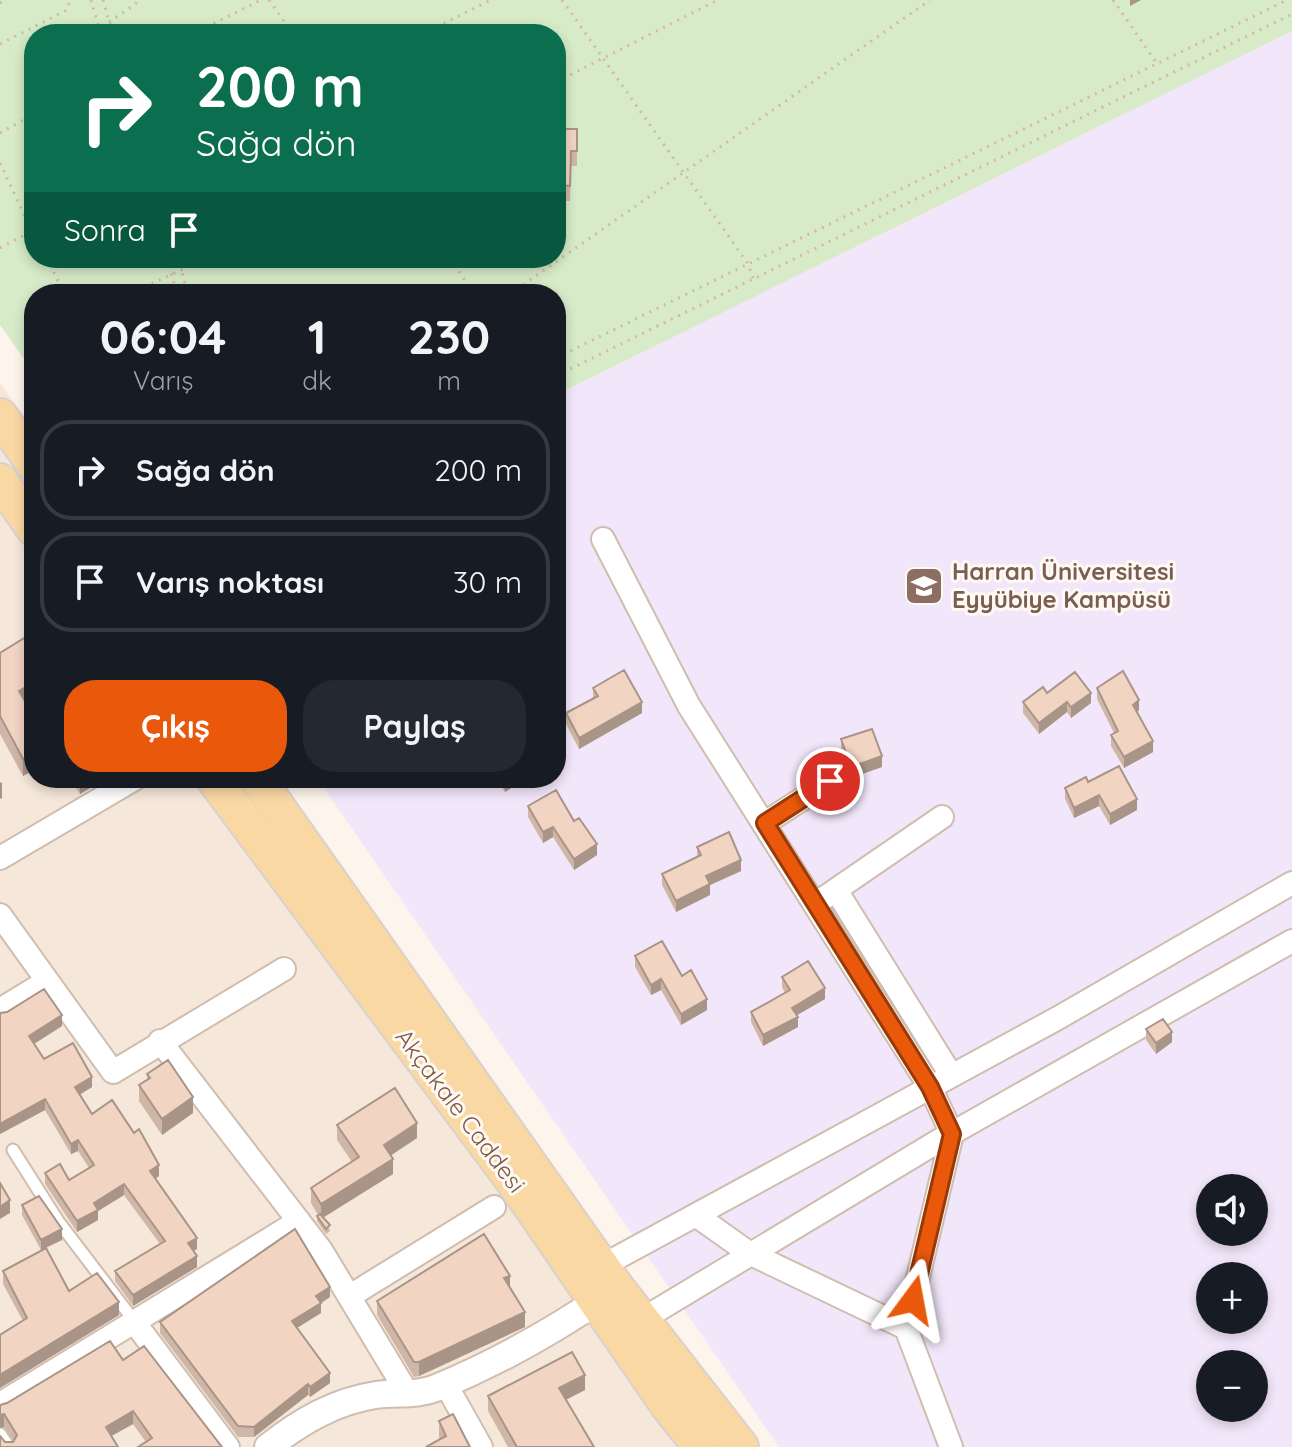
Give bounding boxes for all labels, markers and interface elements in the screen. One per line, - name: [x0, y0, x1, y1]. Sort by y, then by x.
- text: 200 m: [196, 51, 364, 121]
- icon: right: [64, 56, 168, 160]
- text: Sağa dön: [196, 120, 357, 165]
- icon: arrive: [162, 208, 206, 252]
- text: Sonra: [64, 211, 146, 249]
- text: 06:04: [100, 306, 227, 366]
- text: 1: [308, 306, 326, 366]
- text: 230: [408, 306, 490, 366]
- text: Varış: [133, 364, 193, 397]
- text: dk: [302, 364, 332, 397]
- text: m: [437, 364, 461, 397]
- icon: right: [68, 448, 112, 492]
- text: Sağa dön: [136, 451, 275, 489]
- text: 200 m: [434, 451, 522, 489]
- place label: Harran Üniversitesi Eyyübiye Kampüsü: [952, 556, 1174, 614]
- icon: arrive: [68, 560, 112, 604]
- text: Varış noktası: [136, 563, 324, 601]
- text: 30 m: [453, 563, 522, 601]
- school or university icon: Harran Üniversitesi Eyyübiye Kampüsü: [903, 565, 945, 607]
- button: Çıkış: [64, 680, 287, 772]
- button: Paylaş: [303, 680, 526, 772]
- pin: [796, 747, 864, 815]
- icon: arrive: [808, 759, 852, 803]
- street label: Akçakale Caddesi: [389, 1023, 532, 1198]
- map controls: [1196, 1174, 1268, 1422]
- button: sound: [1196, 1174, 1268, 1246]
- position arrow: [871, 1258, 955, 1342]
- button: +: [1196, 1262, 1268, 1334]
- button: −: [1196, 1350, 1268, 1422]

